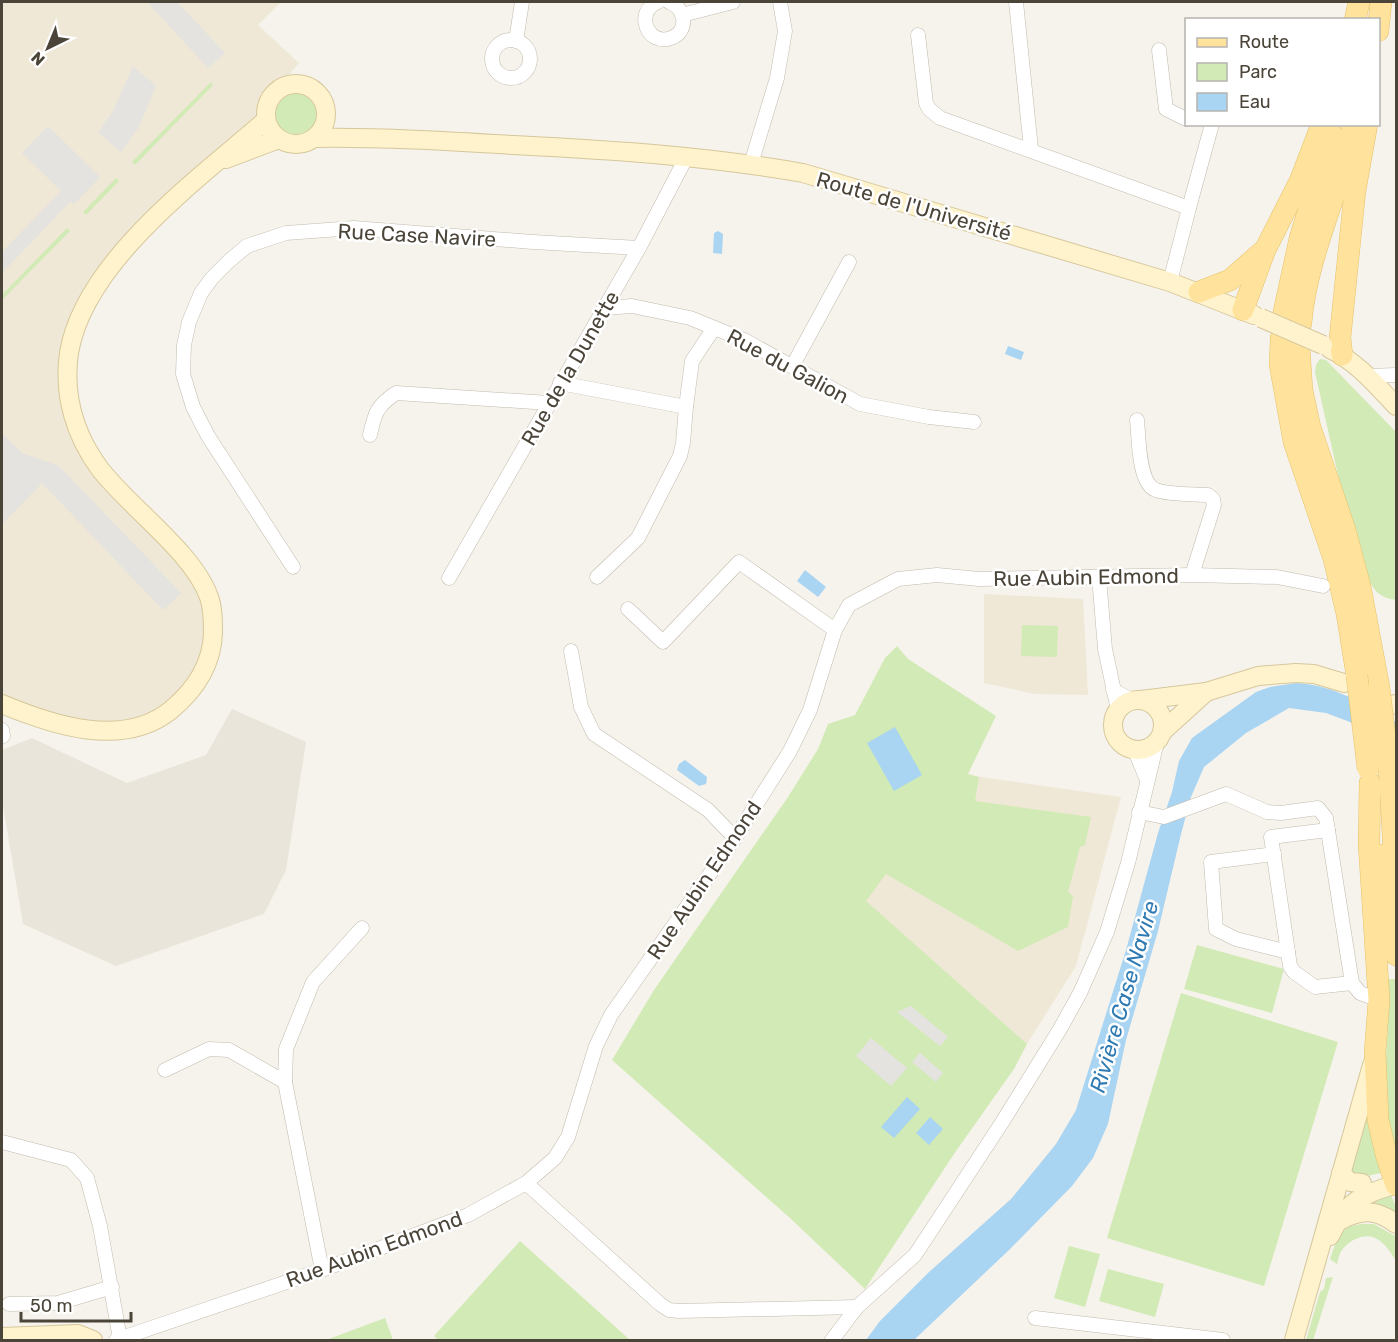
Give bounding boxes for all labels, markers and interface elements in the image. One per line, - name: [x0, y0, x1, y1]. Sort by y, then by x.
- north arrow: [18, 18, 78, 78]
- legend: [1185, 18, 1380, 126]
- text: Route: [1239, 31, 1289, 53]
- text: N: [27, 48, 49, 69]
- text: Parc: [1239, 61, 1277, 83]
- text: Eau: [1239, 91, 1271, 113]
- street label: Route de l'Université: [814, 166, 1014, 246]
- street label: Rue Case Navire: [337, 218, 497, 252]
- street label: Rue de la Dunette: [516, 286, 624, 450]
- street label: Rue du Galion: [723, 323, 853, 409]
- street label: Rue Aubin Edmond: [993, 563, 1179, 591]
- street label: Rue Aubin Edmond: [642, 796, 766, 964]
- water label: Rivière Case Navire: [1084, 898, 1164, 1096]
- street label: Rue Aubin Edmond: [282, 1205, 466, 1293]
- scale bar: [21, 1285, 130, 1323]
- text: 50 m: [30, 1295, 73, 1317]

